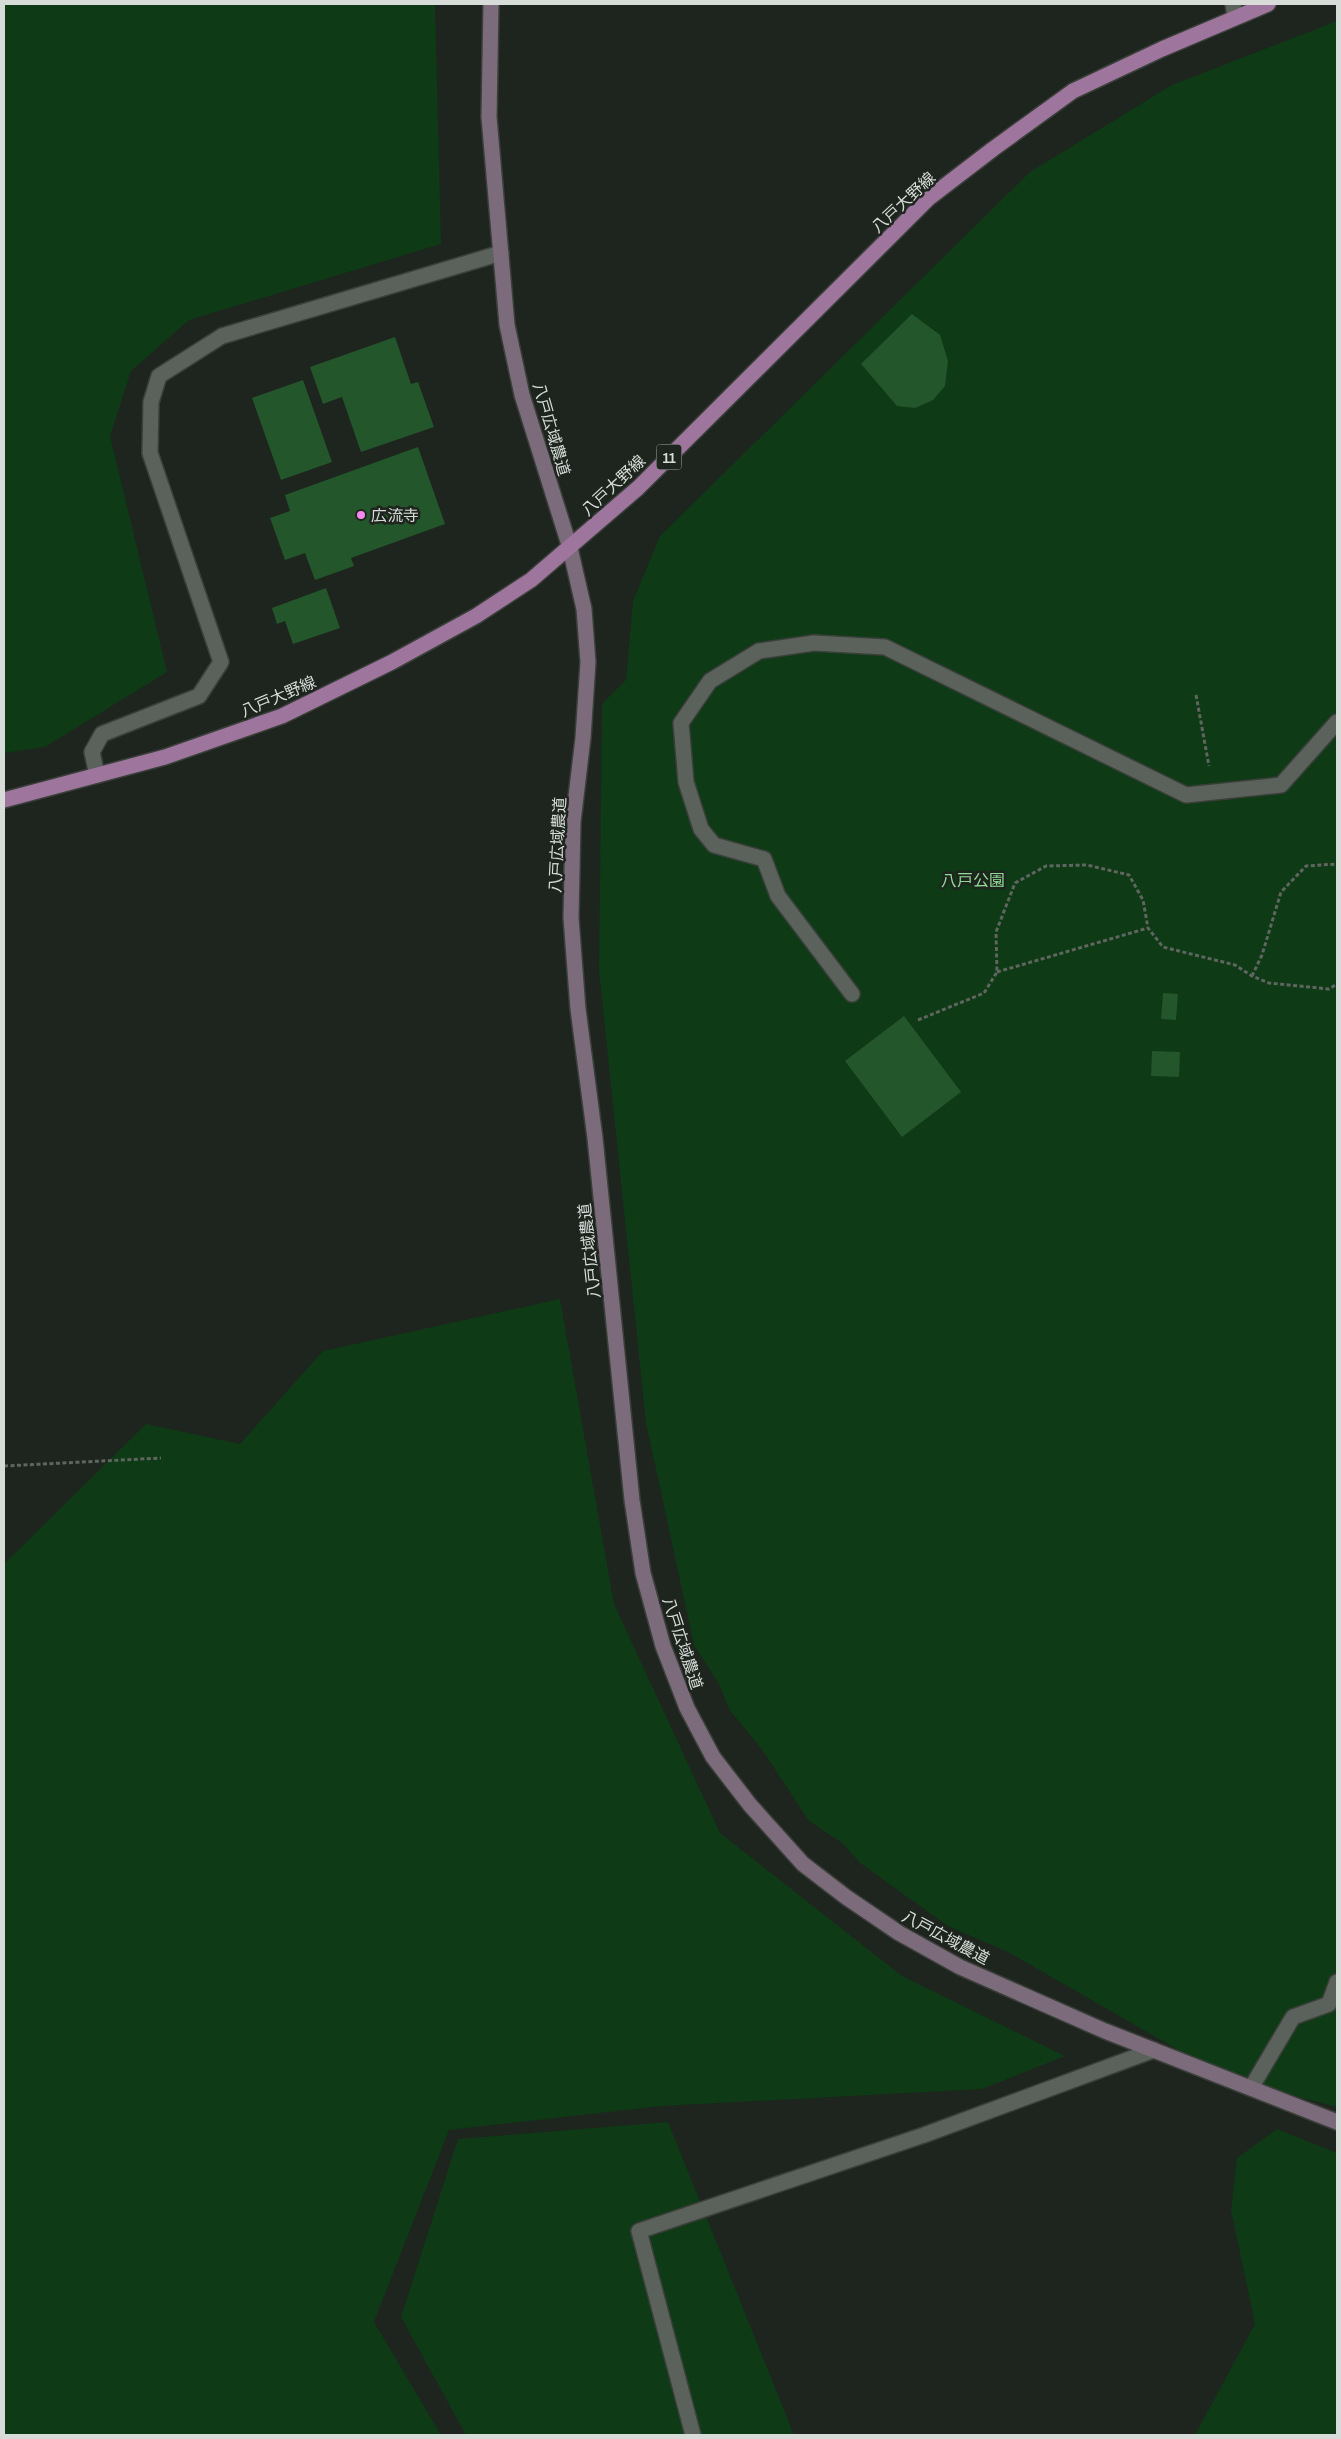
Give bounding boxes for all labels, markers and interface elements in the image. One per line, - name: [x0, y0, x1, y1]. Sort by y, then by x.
- street label: 八戸大野線: [866, 167, 940, 237]
- street label: 八戸広域農道: [528, 380, 576, 478]
- road number: 11: [656, 444, 682, 470]
- street label: 八戸大野線: [576, 450, 650, 520]
- place label: 広流寺: [371, 504, 419, 526]
- marker: 広流寺: [355, 509, 367, 521]
- street label: 八戸大野線: [237, 670, 319, 722]
- street label: 八戸広域農道: [544, 796, 570, 894]
- park label: 八戸公園: [941, 869, 1005, 891]
- street label: 八戸広域農道: [573, 1202, 605, 1300]
- street label: 八戸広域農道: [658, 1594, 708, 1692]
- street label: 八戸広域農道: [898, 1905, 994, 1969]

